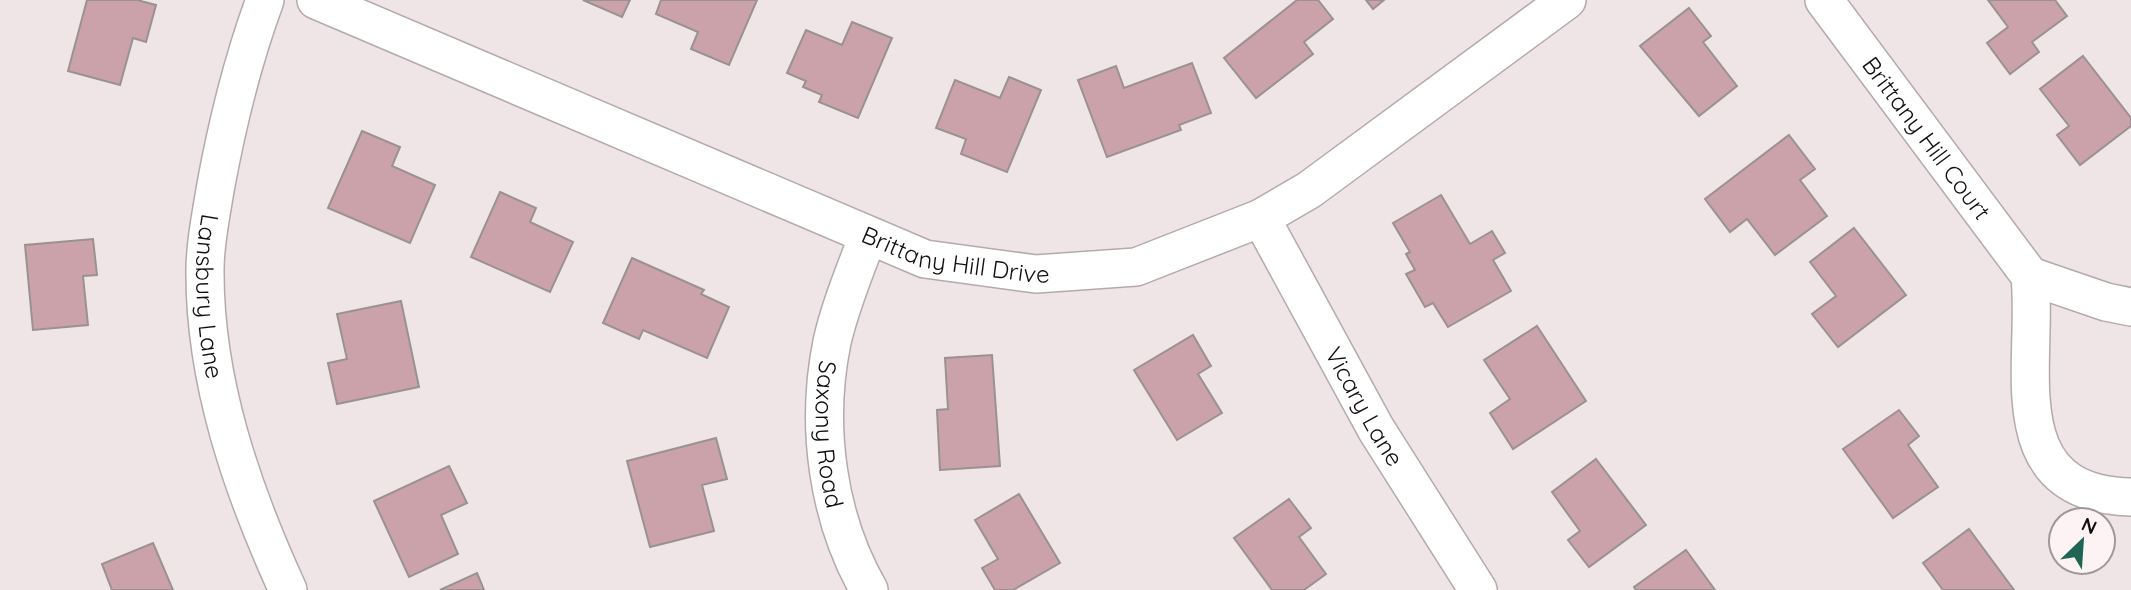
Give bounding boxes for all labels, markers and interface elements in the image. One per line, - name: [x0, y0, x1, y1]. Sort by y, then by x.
- street label: Brittany Hill Court: [1856, 50, 1998, 225]
- street label: Lansbury Lane: [190, 212, 230, 381]
- street label: Brittany Hill Drive: [857, 219, 1051, 289]
- street label: Vicary Lane: [1319, 342, 1411, 472]
- street label: Saxony Road: [809, 359, 850, 511]
- north arrow: [2047, 506, 2117, 576]
- text: N: [2078, 512, 2101, 539]

